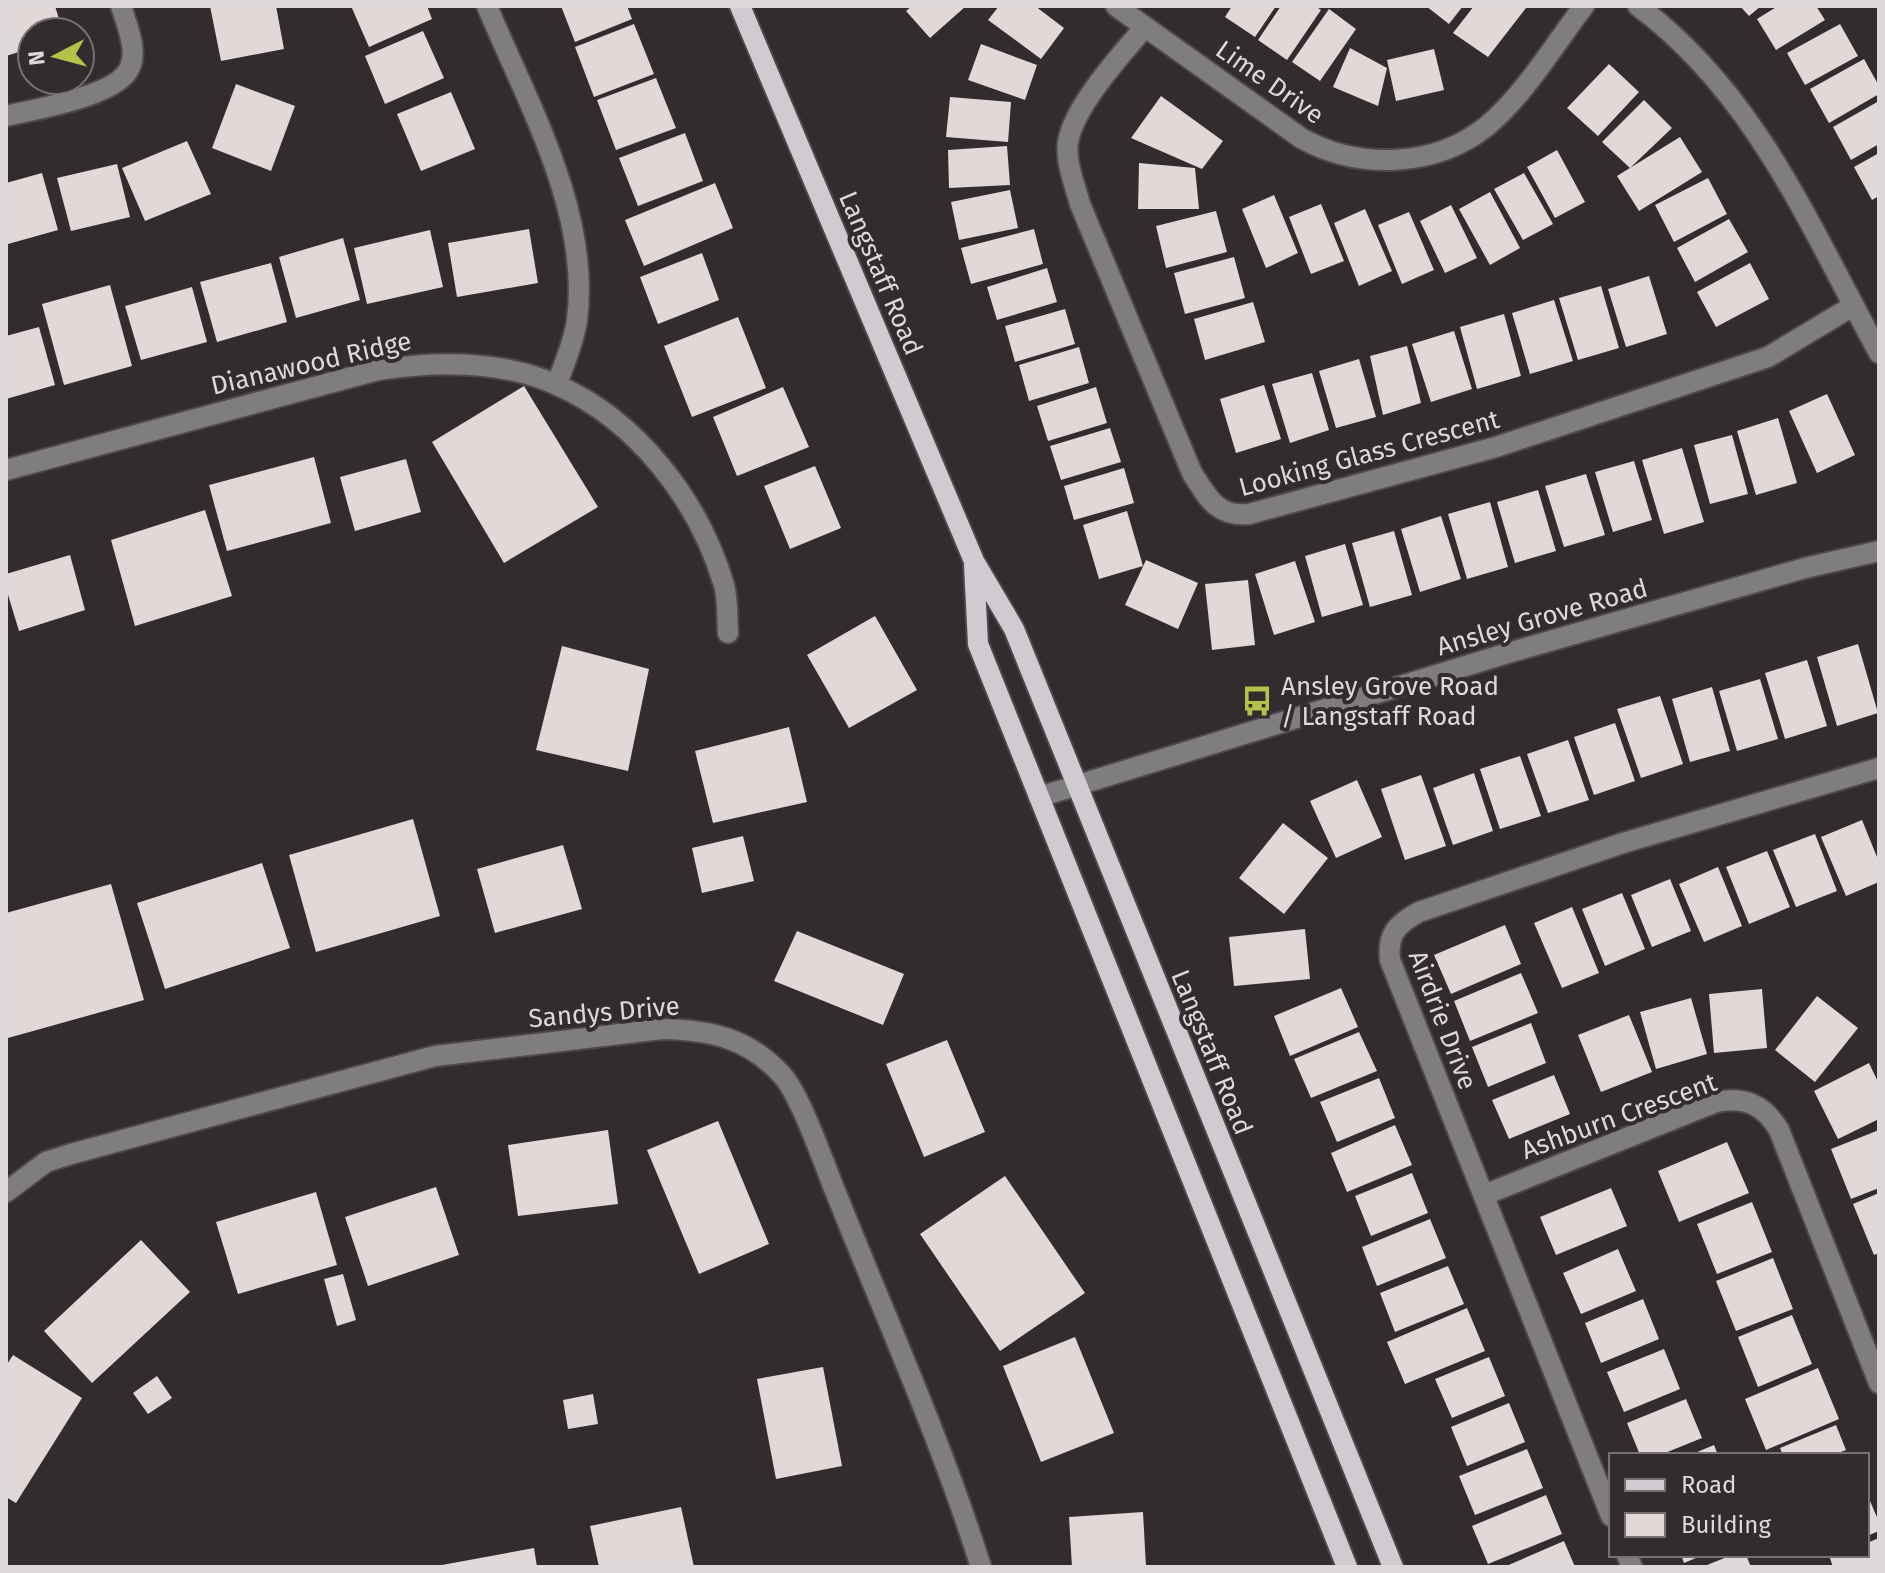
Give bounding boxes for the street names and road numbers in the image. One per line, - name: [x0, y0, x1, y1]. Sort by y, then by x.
- street label: Lime Drive: [1210, 34, 1330, 131]
- street label: Langstaff Road: [832, 187, 929, 360]
- street label: Dianawood Ridge: [208, 325, 414, 402]
- street label: Looking Glass Crescent: [1236, 404, 1503, 503]
- street label: Ansley Grove Road: [1433, 573, 1651, 662]
- street label: Airdrie Drive: [1402, 946, 1483, 1094]
- street label: Langstaff Road: [1164, 965, 1259, 1139]
- street label: Sandys Drive: [527, 990, 681, 1035]
- street label: Ashburn Crescent: [1517, 1067, 1722, 1166]

